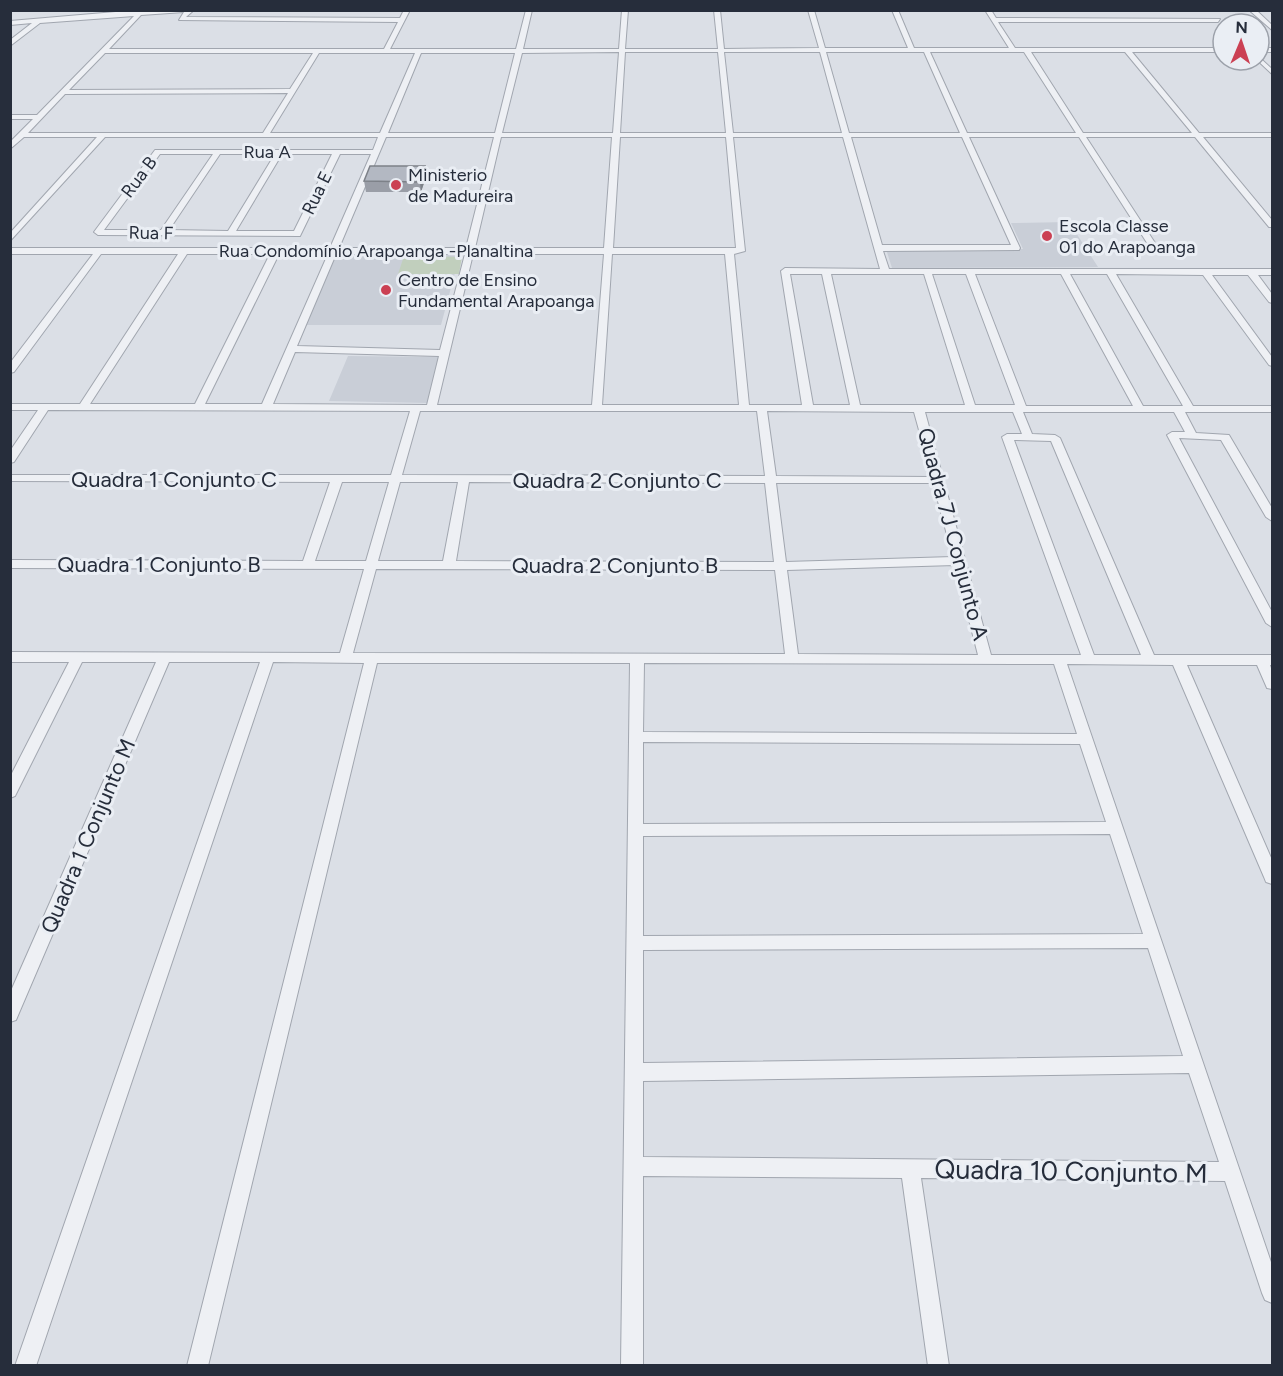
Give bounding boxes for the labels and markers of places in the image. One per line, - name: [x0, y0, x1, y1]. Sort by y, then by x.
- place label: Ministerio de Madureira: [408, 164, 513, 207]
- marker: Ministerio de Madureira: [389, 178, 403, 192]
- place label: Escola Classe 01 do Arapoanga: [1059, 215, 1195, 258]
- marker: Escola Classe 01 do Arapoanga: [1040, 229, 1054, 243]
- place label: Centro de Ensino Fundamental Arapoanga: [398, 269, 594, 312]
- marker: Centro de Ensino Fundamental Arapoanga: [379, 283, 393, 297]

